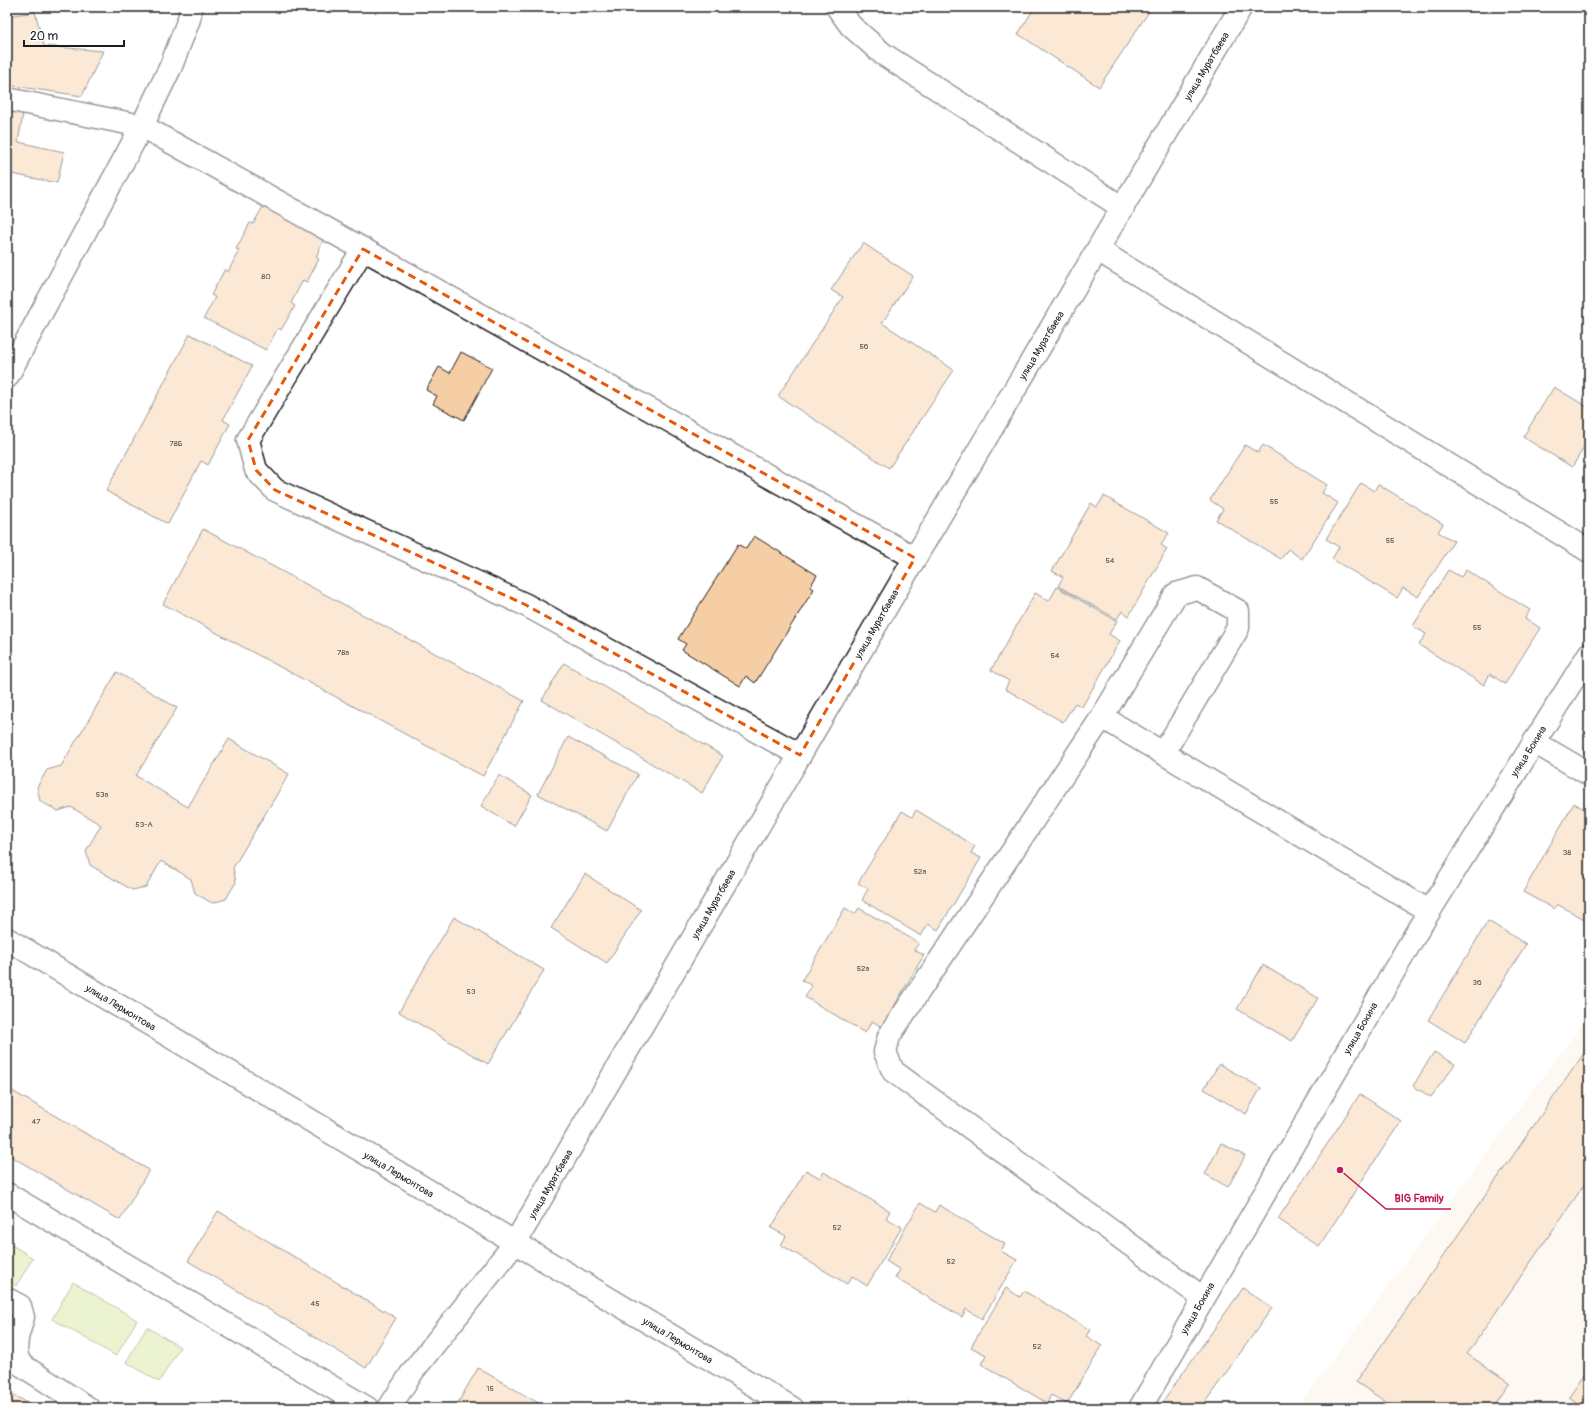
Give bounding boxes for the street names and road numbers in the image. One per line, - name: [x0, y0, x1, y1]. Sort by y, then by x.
- street label: улица Муратбаева: [1181, 30, 1232, 104]
- street label: улица Муратбаева: [1016, 309, 1067, 383]
- street label: улица Муратбаева: [852, 588, 902, 662]
- street label: улица Бокина: [1508, 724, 1549, 780]
- street label: улица Муратбаева: [689, 868, 739, 942]
- street label: улица Лермонтова: [82, 982, 158, 1034]
- street label: улица Бокина: [1341, 1000, 1381, 1057]
- street label: улица Муратбаева: [526, 1148, 576, 1222]
- street label: улица Лермонтова: [360, 1149, 436, 1201]
- street label: улица Бокина: [1178, 1280, 1218, 1337]
- street label: улица Лермонтова: [639, 1315, 715, 1367]

